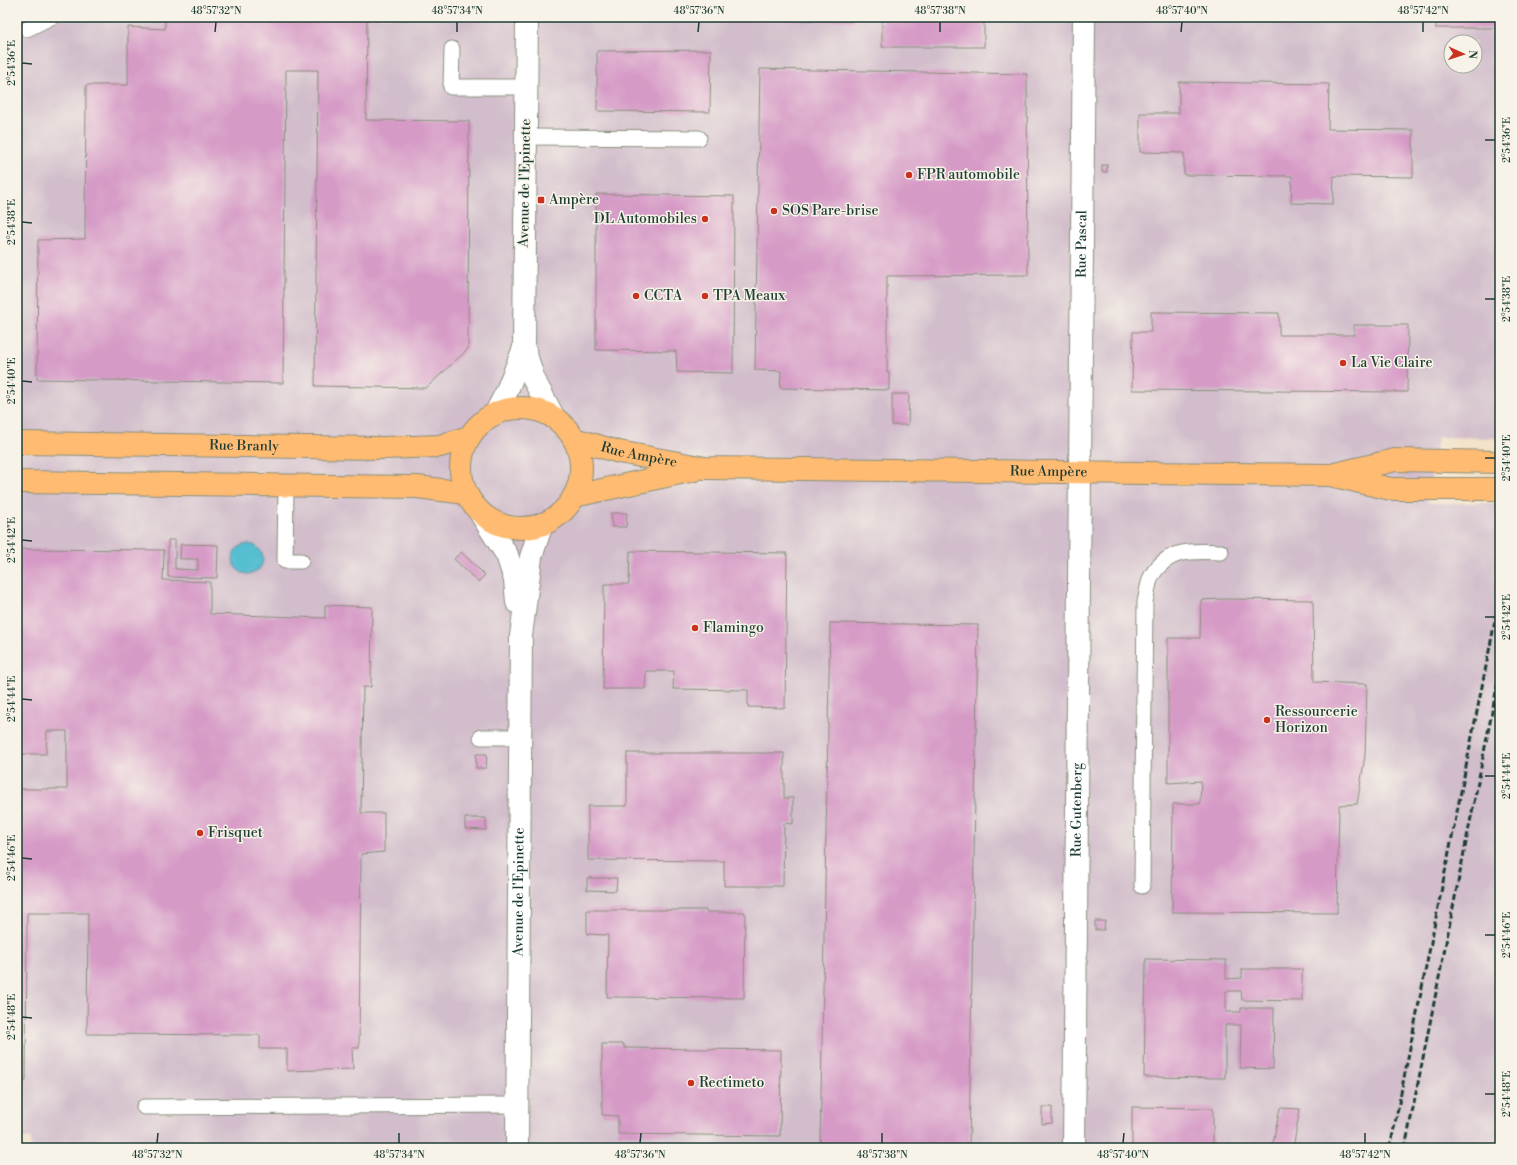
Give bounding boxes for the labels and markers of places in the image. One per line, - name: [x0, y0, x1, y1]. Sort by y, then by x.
- place label: FPR automobile: [917, 166, 1020, 184]
- marker: FPR automobile: [904, 170, 914, 180]
- place label: Ampère: [548, 191, 599, 209]
- marker: Ampère: [536, 195, 546, 205]
- place label: SOS Pare-brise: [782, 202, 879, 220]
- marker: SOS Pare-brise: [769, 206, 779, 216]
- place label: DL Automobiles: [594, 210, 697, 228]
- marker: DL Automobiles: [700, 214, 710, 224]
- place label: CCTA: [644, 287, 683, 305]
- place label: TPA Meaux: [713, 287, 786, 305]
- marker: CCTA: [631, 291, 641, 301]
- marker: TPA Meaux: [700, 291, 710, 301]
- place label: La Vie Claire: [1351, 354, 1433, 372]
- marker: La Vie Claire: [1338, 358, 1348, 368]
- place label: Flamingo: [703, 619, 764, 637]
- marker: Flamingo: [690, 623, 700, 633]
- place label: Ressourcerie Horizon: [1275, 703, 1358, 737]
- marker: Ressourcerie Horizon: [1262, 715, 1272, 725]
- place label: Frisquet: [208, 824, 263, 842]
- marker: Frisquet: [195, 828, 205, 838]
- place label: Rectimeto: [699, 1074, 764, 1092]
- marker: Rectimeto: [686, 1078, 696, 1088]

